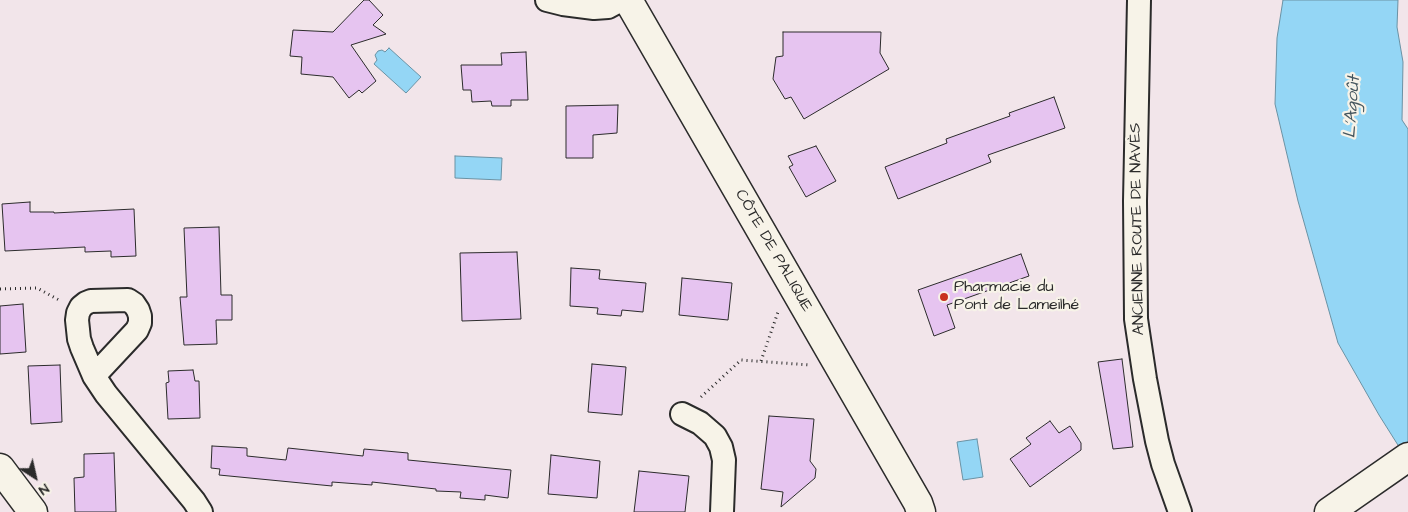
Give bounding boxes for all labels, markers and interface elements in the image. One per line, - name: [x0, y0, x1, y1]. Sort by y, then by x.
- water label: L'Agoût: [1340, 75, 1366, 139]
- street label: ANCIENNE ROUTE DE NAVÈS: [1127, 122, 1149, 336]
- street label: CÔTE DE PALIQUE: [730, 186, 816, 316]
- place label: Pharmacie du Pont de Lameilhé: [954, 278, 1079, 316]
- marker: Pharmacie du Pont de Lameilhé: [938, 291, 950, 303]
- north arrow: [10, 452, 60, 502]
- text: N: [34, 479, 53, 500]

